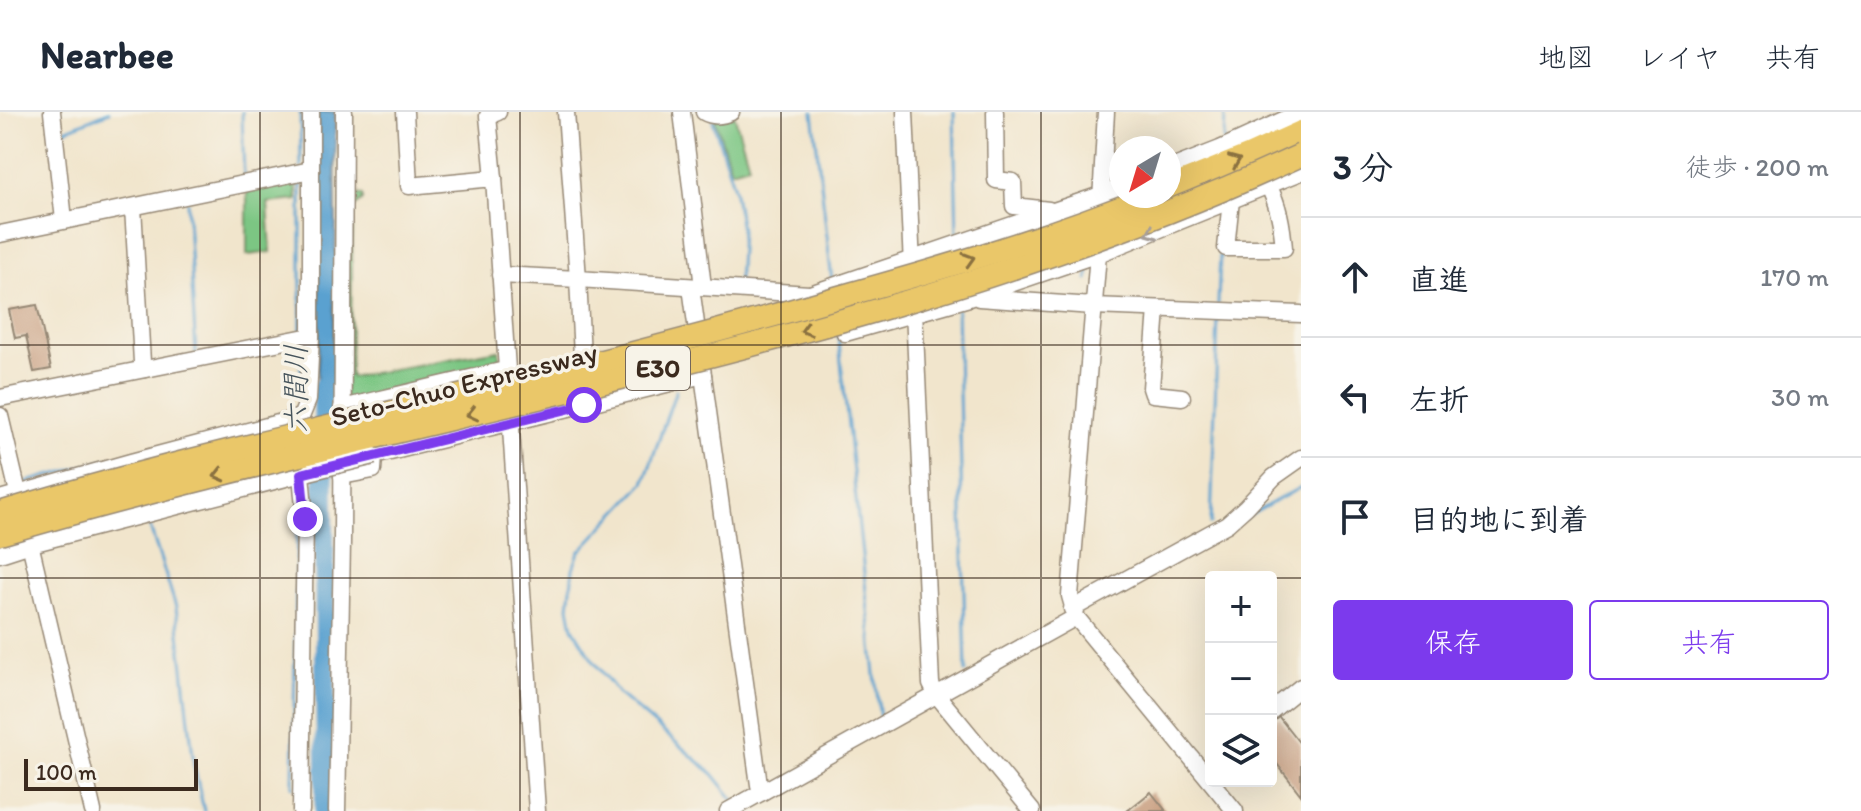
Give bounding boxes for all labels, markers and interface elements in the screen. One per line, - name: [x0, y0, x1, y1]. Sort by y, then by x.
- text: Nearbee: [40, 32, 174, 78]
- text: 地図: [1538, 40, 1594, 74]
- text: レイヤ: [1638, 40, 1721, 74]
- text: 共有: [1765, 40, 1821, 74]
- north arrow: [1109, 136, 1181, 208]
- text: 3 分: [1333, 147, 1393, 188]
- text: 徒歩 · 200 m: [1686, 151, 1829, 183]
- one-way arrow: [1227, 155, 1241, 171]
- one-way arrow: [1145, 223, 1159, 240]
- one-way arrow: [962, 252, 976, 268]
- icon: ahead: [1333, 255, 1377, 299]
- text: 直進: [1409, 261, 1469, 298]
- text: 170 m: [1760, 261, 1829, 293]
- one-way arrow: [799, 320, 813, 337]
- street label: Seto-Chuo Expressway: [327, 334, 601, 434]
- water label: 六間川: [277, 344, 314, 434]
- road number: E30: [626, 346, 690, 390]
- icon: left: [1333, 375, 1377, 419]
- text: 左折: [1409, 381, 1469, 418]
- text: 30 m: [1771, 381, 1829, 413]
- route start: [566, 387, 602, 423]
- one-way arrow: [466, 404, 479, 421]
- one-way arrow: [213, 466, 227, 483]
- icon: arrive: [1333, 495, 1377, 539]
- route end: [287, 501, 323, 537]
- text: 目的地に到着: [1409, 501, 1589, 538]
- map controls: [1205, 571, 1277, 787]
- button: +: [1205, 571, 1277, 643]
- button: 保存: [1333, 600, 1573, 680]
- button: 共有: [1589, 600, 1829, 680]
- button: −: [1205, 643, 1277, 715]
- button: layers: [1205, 715, 1277, 787]
- scale bar: [24, 755, 198, 791]
- text: 100 m: [36, 759, 97, 786]

